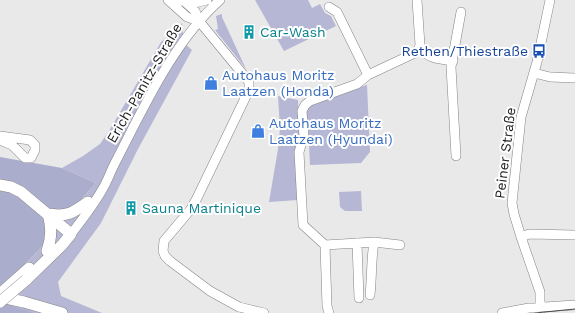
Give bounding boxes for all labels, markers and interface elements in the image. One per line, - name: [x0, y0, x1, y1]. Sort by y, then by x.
- street label: Erich-Panitz-Straße: [103, 20, 185, 146]
- building icon: Car-Wash: [241, 24, 257, 40]
- place label: Car-Wash: [260, 24, 326, 40]
- place label: Rethen/Thiestraße: [402, 43, 528, 59]
- bus stop icon: Rethen/Thiestraße: [531, 43, 547, 59]
- place label: Autohaus Moritz Laatzen (Honda): [222, 67, 334, 99]
- shop icon: Autohaus Moritz Laatzen (Honda): [203, 75, 219, 91]
- street label: Peiner Straße: [491, 106, 519, 200]
- place label: Autohaus Moritz Laatzen (Hyundai): [269, 115, 393, 147]
- shop icon: Autohaus Moritz Laatzen (Hyundai): [250, 123, 266, 139]
- building icon: Sauna Martinique: [123, 200, 139, 216]
- place label: Sauna Martinique: [142, 200, 261, 216]

